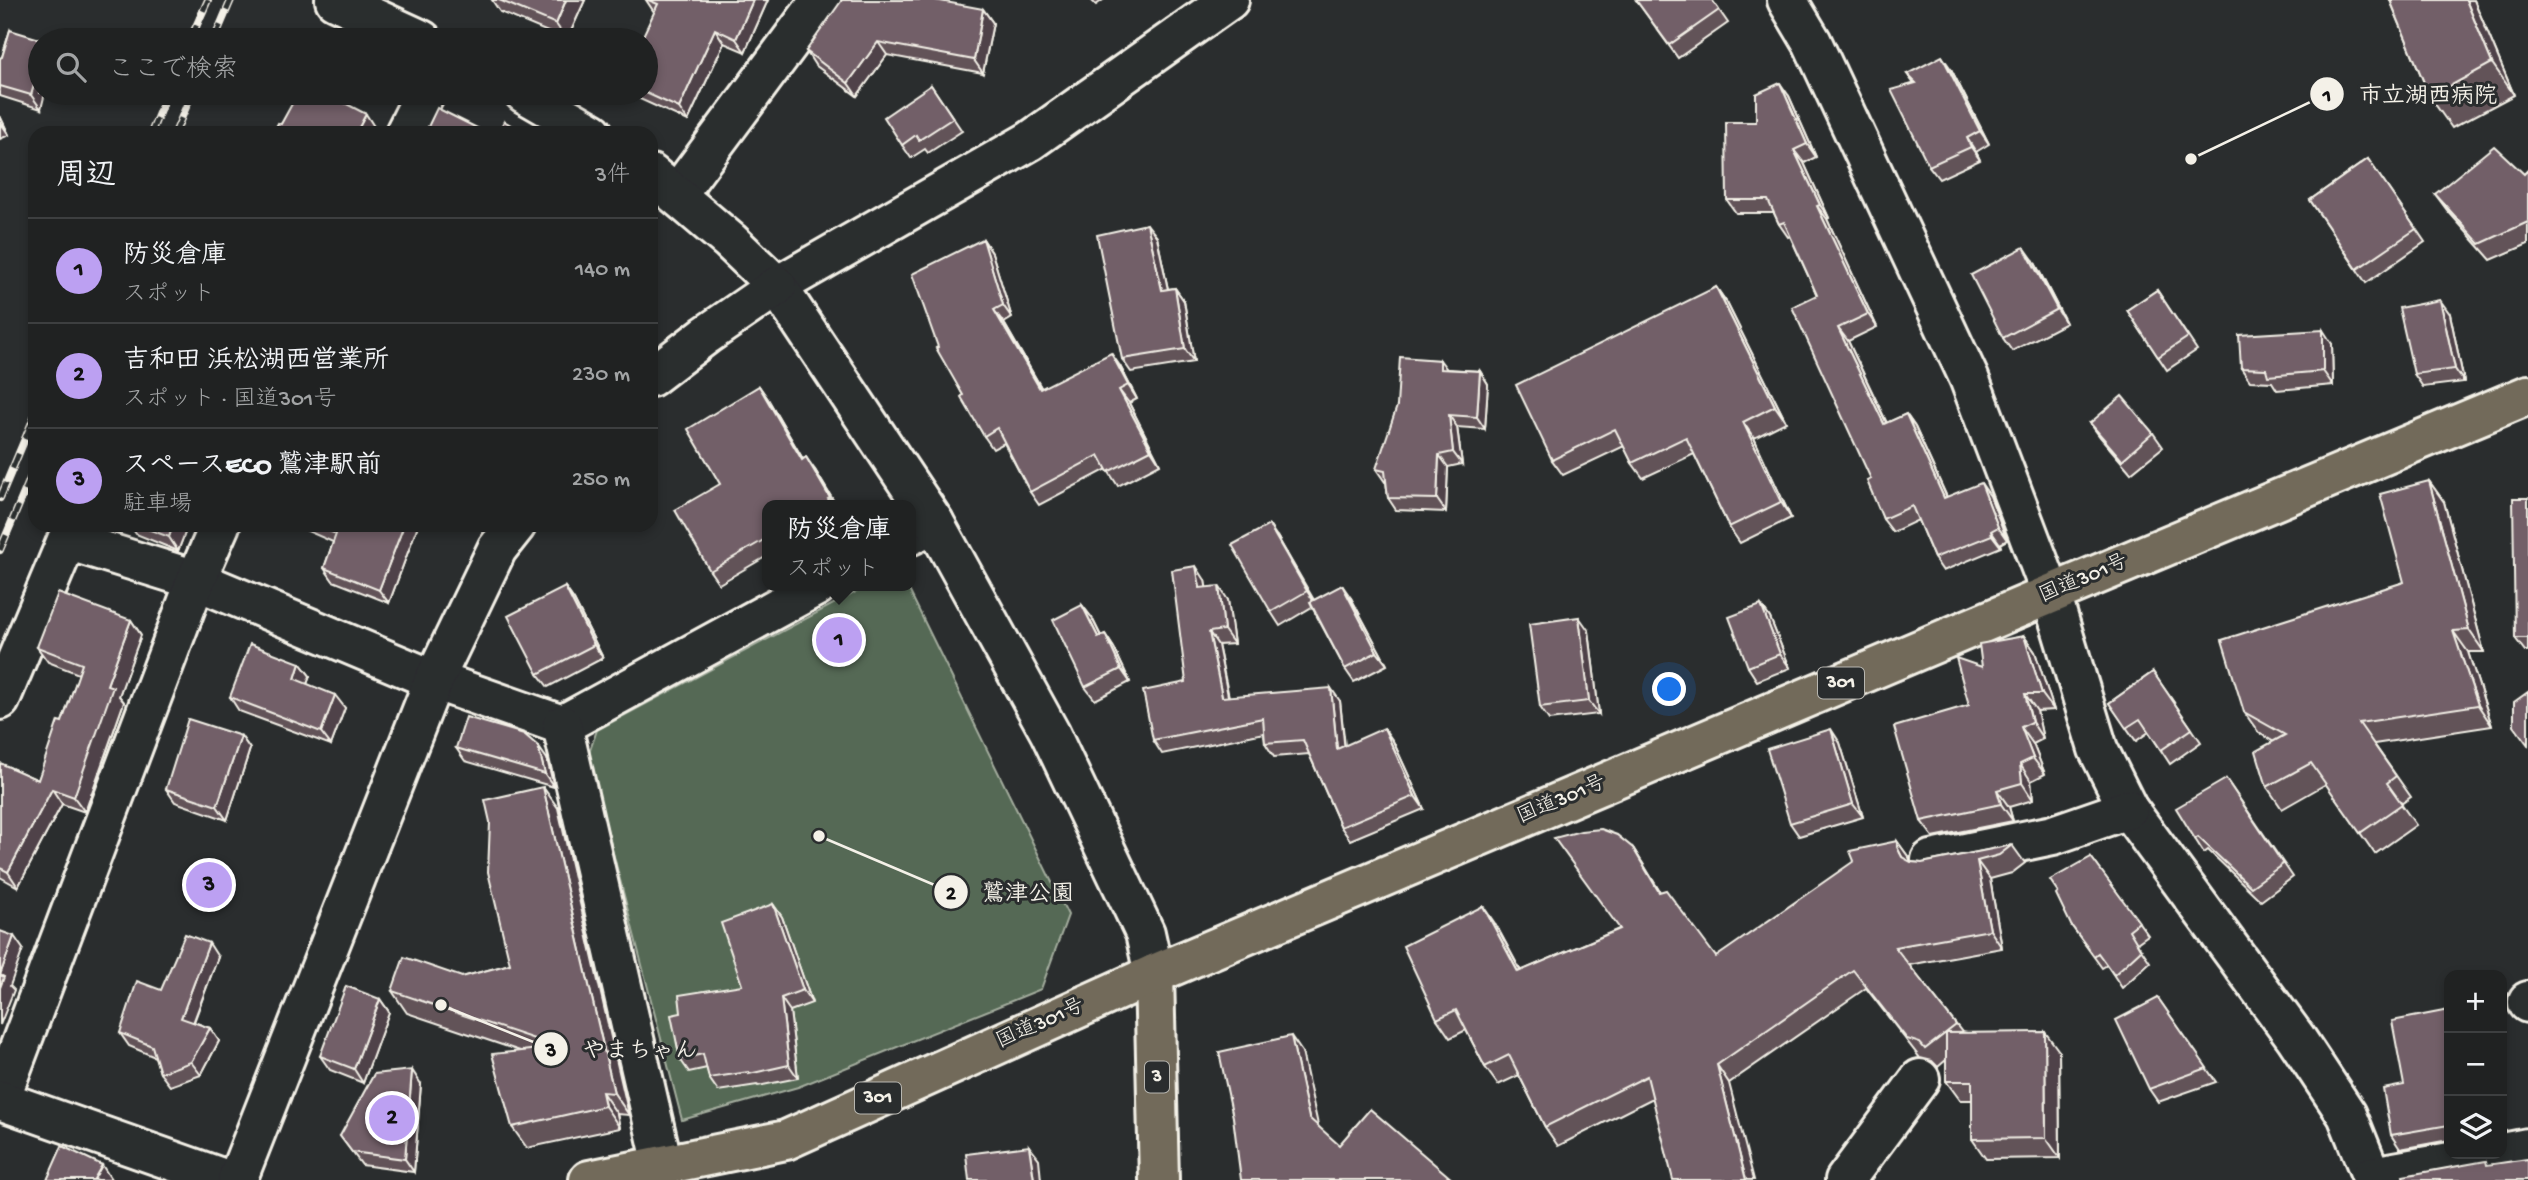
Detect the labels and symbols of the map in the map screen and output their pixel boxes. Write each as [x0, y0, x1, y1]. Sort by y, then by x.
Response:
callout: 市立湖西病院 [2310, 72, 2511, 116]
text: 市立湖西病院 [2359, 83, 2497, 111]
text: 1 [2322, 85, 2331, 110]
street label: 国道301号 [2035, 549, 2132, 610]
pin: 1 [816, 614, 862, 666]
road number: 301 [1818, 668, 1864, 698]
your location [1652, 672, 1686, 706]
street label: 国道301号 [1513, 770, 1610, 831]
pin: 3 [186, 859, 232, 911]
callout: 鷲津公園 [933, 870, 1088, 914]
text: 鷲津公園 [982, 880, 1074, 909]
text: 2 [946, 883, 957, 908]
street label: 国道301号 [992, 993, 1089, 1056]
callout: やまちゃん [534, 1027, 712, 1071]
text: やまちゃん [583, 1039, 698, 1066]
text: 3 [545, 1040, 557, 1065]
road number: 3 [1145, 1062, 1169, 1092]
road number: 301 [855, 1082, 901, 1114]
pin: 2 [369, 1092, 415, 1144]

